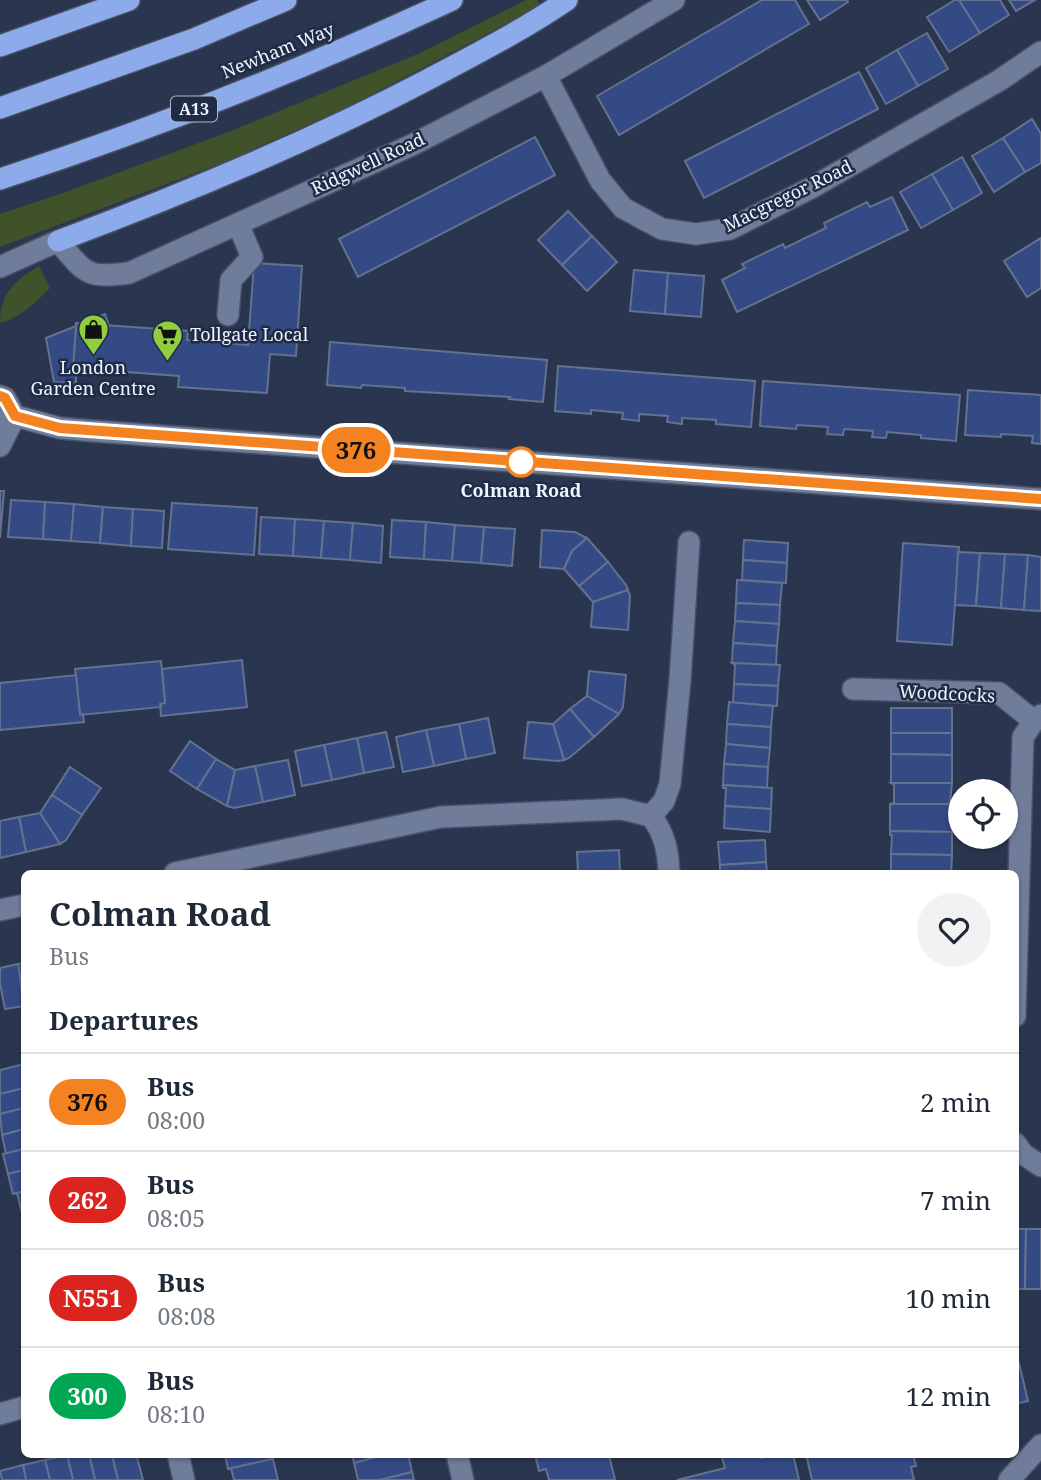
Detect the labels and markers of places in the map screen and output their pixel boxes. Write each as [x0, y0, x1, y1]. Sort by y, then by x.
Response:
shop icon: London Garden Centre [76, 313, 110, 357]
supermarket icon: Tollgate Local [150, 318, 184, 362]
place label: Tollgate Local [190, 322, 309, 346]
place label: London Garden Centre [30, 355, 156, 400]
marker: Colman Road [506, 447, 536, 477]
place label: Colman Road [460, 478, 582, 502]

